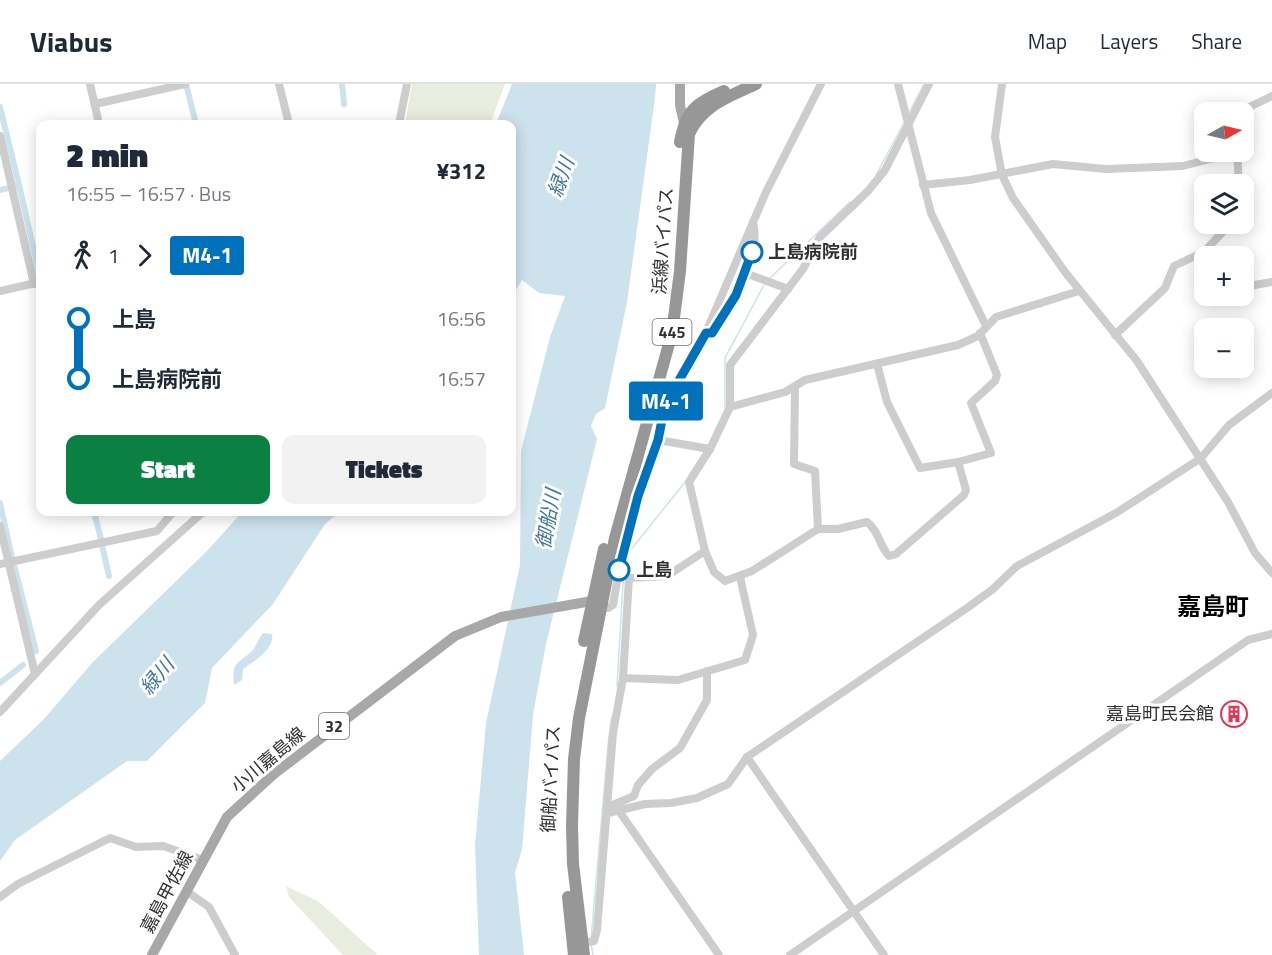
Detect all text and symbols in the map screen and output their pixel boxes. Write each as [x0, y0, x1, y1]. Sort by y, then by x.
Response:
text: Viabus [30, 20, 112, 63]
text: Map [1028, 25, 1067, 57]
text: Layers [1100, 25, 1158, 57]
text: Share [1191, 25, 1242, 57]
north arrow [1194, 102, 1254, 162]
map controls [1194, 102, 1254, 378]
text: 2 min [66, 130, 148, 180]
water label: 緑川 [539, 151, 583, 201]
text: ¥312 [437, 154, 486, 188]
button: layers [1194, 174, 1254, 234]
text: 16:55 – 16:57 · Bus [66, 178, 231, 209]
street label: 浜線バイパス [645, 186, 680, 296]
place label: 上島病院前 [768, 238, 858, 265]
icon: walk [66, 239, 99, 272]
icon: forward [128, 239, 161, 272]
text: M4-1 [182, 239, 232, 271]
text: 1 [108, 240, 119, 271]
marker: 上島病院前 [741, 241, 763, 263]
button: + [1194, 246, 1254, 306]
text: 上島 [112, 302, 156, 336]
text: 16:56 [437, 303, 486, 334]
button: − [1194, 318, 1254, 378]
road number: 445 [652, 319, 692, 345]
text: 上島病院前 [112, 362, 222, 396]
text: 16:57 [437, 363, 486, 394]
line badge: M4-1 [624, 382, 708, 420]
text: M4-1 [641, 385, 691, 417]
button: Start [66, 435, 270, 504]
button: Tickets [282, 435, 486, 504]
water label: 御船川 [527, 485, 568, 551]
place label: 上島 [636, 556, 672, 583]
marker: 上島 [608, 559, 630, 581]
district label: 嘉島町 [1177, 588, 1249, 624]
water label: 緑川 [132, 649, 183, 701]
building icon: 嘉島町民会館 [1219, 699, 1249, 729]
place label: 嘉島町民会館 [1106, 700, 1214, 727]
road number: 32 [319, 713, 349, 739]
street label: 小川嘉島線 [225, 720, 311, 799]
street label: 御船バイパス [534, 725, 567, 833]
street label: 嘉島甲佐線 [134, 846, 200, 938]

